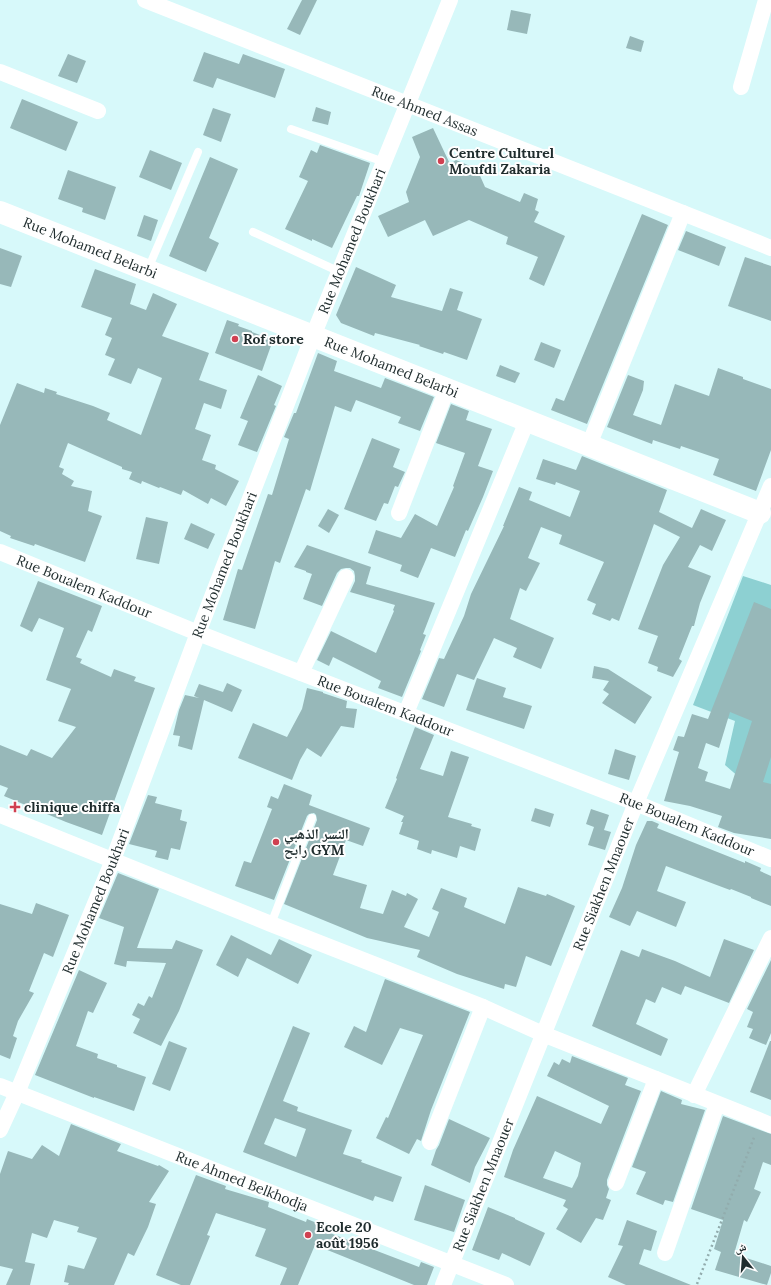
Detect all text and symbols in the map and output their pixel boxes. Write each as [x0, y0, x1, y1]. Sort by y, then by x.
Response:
street label: Rue Ahmed Assas [369, 82, 481, 140]
place label: Centre Culturel Moufdi Zakaria [449, 144, 555, 178]
marker: Centre Culturel Moufdi Zakaria [436, 156, 446, 166]
street label: Rue Mohamed Boukhari [314, 166, 389, 317]
street label: Rue Mohamed Belarbi [21, 213, 160, 282]
place label: Rof store [243, 330, 304, 348]
street label: Rue Mohamed Belarbi [322, 332, 461, 402]
marker: Rof store [230, 334, 240, 344]
street label: Rue Mohamed Boukhari [188, 489, 261, 641]
street label: Rue Boualem Kaddour [14, 551, 155, 622]
street label: Rue Boualem Kaddour [315, 671, 456, 740]
street label: Rue Boualem Kaddour [617, 788, 757, 860]
place label: clinique chiffa [24, 798, 121, 816]
marker: clinique chiffa [9, 801, 21, 813]
street label: Rue Siakhen Mnaouer [569, 815, 638, 953]
place label: النسر الذهبي رابح GYM [284, 825, 349, 859]
street label: Rue Mohamed Boukhari [58, 826, 133, 977]
marker: النسر الذهبي رابح GYM [271, 837, 281, 847]
street label: Rue Siakhen Mnaouer [448, 1115, 518, 1254]
street label: Rue Ahmed Belkhodja [173, 1147, 311, 1215]
place label: Ecole 20 août 1956 [316, 1218, 379, 1252]
marker: Ecole 20 août 1956 [303, 1230, 313, 1240]
north arrow [723, 1237, 763, 1277]
text: ش [732, 1239, 748, 1257]

